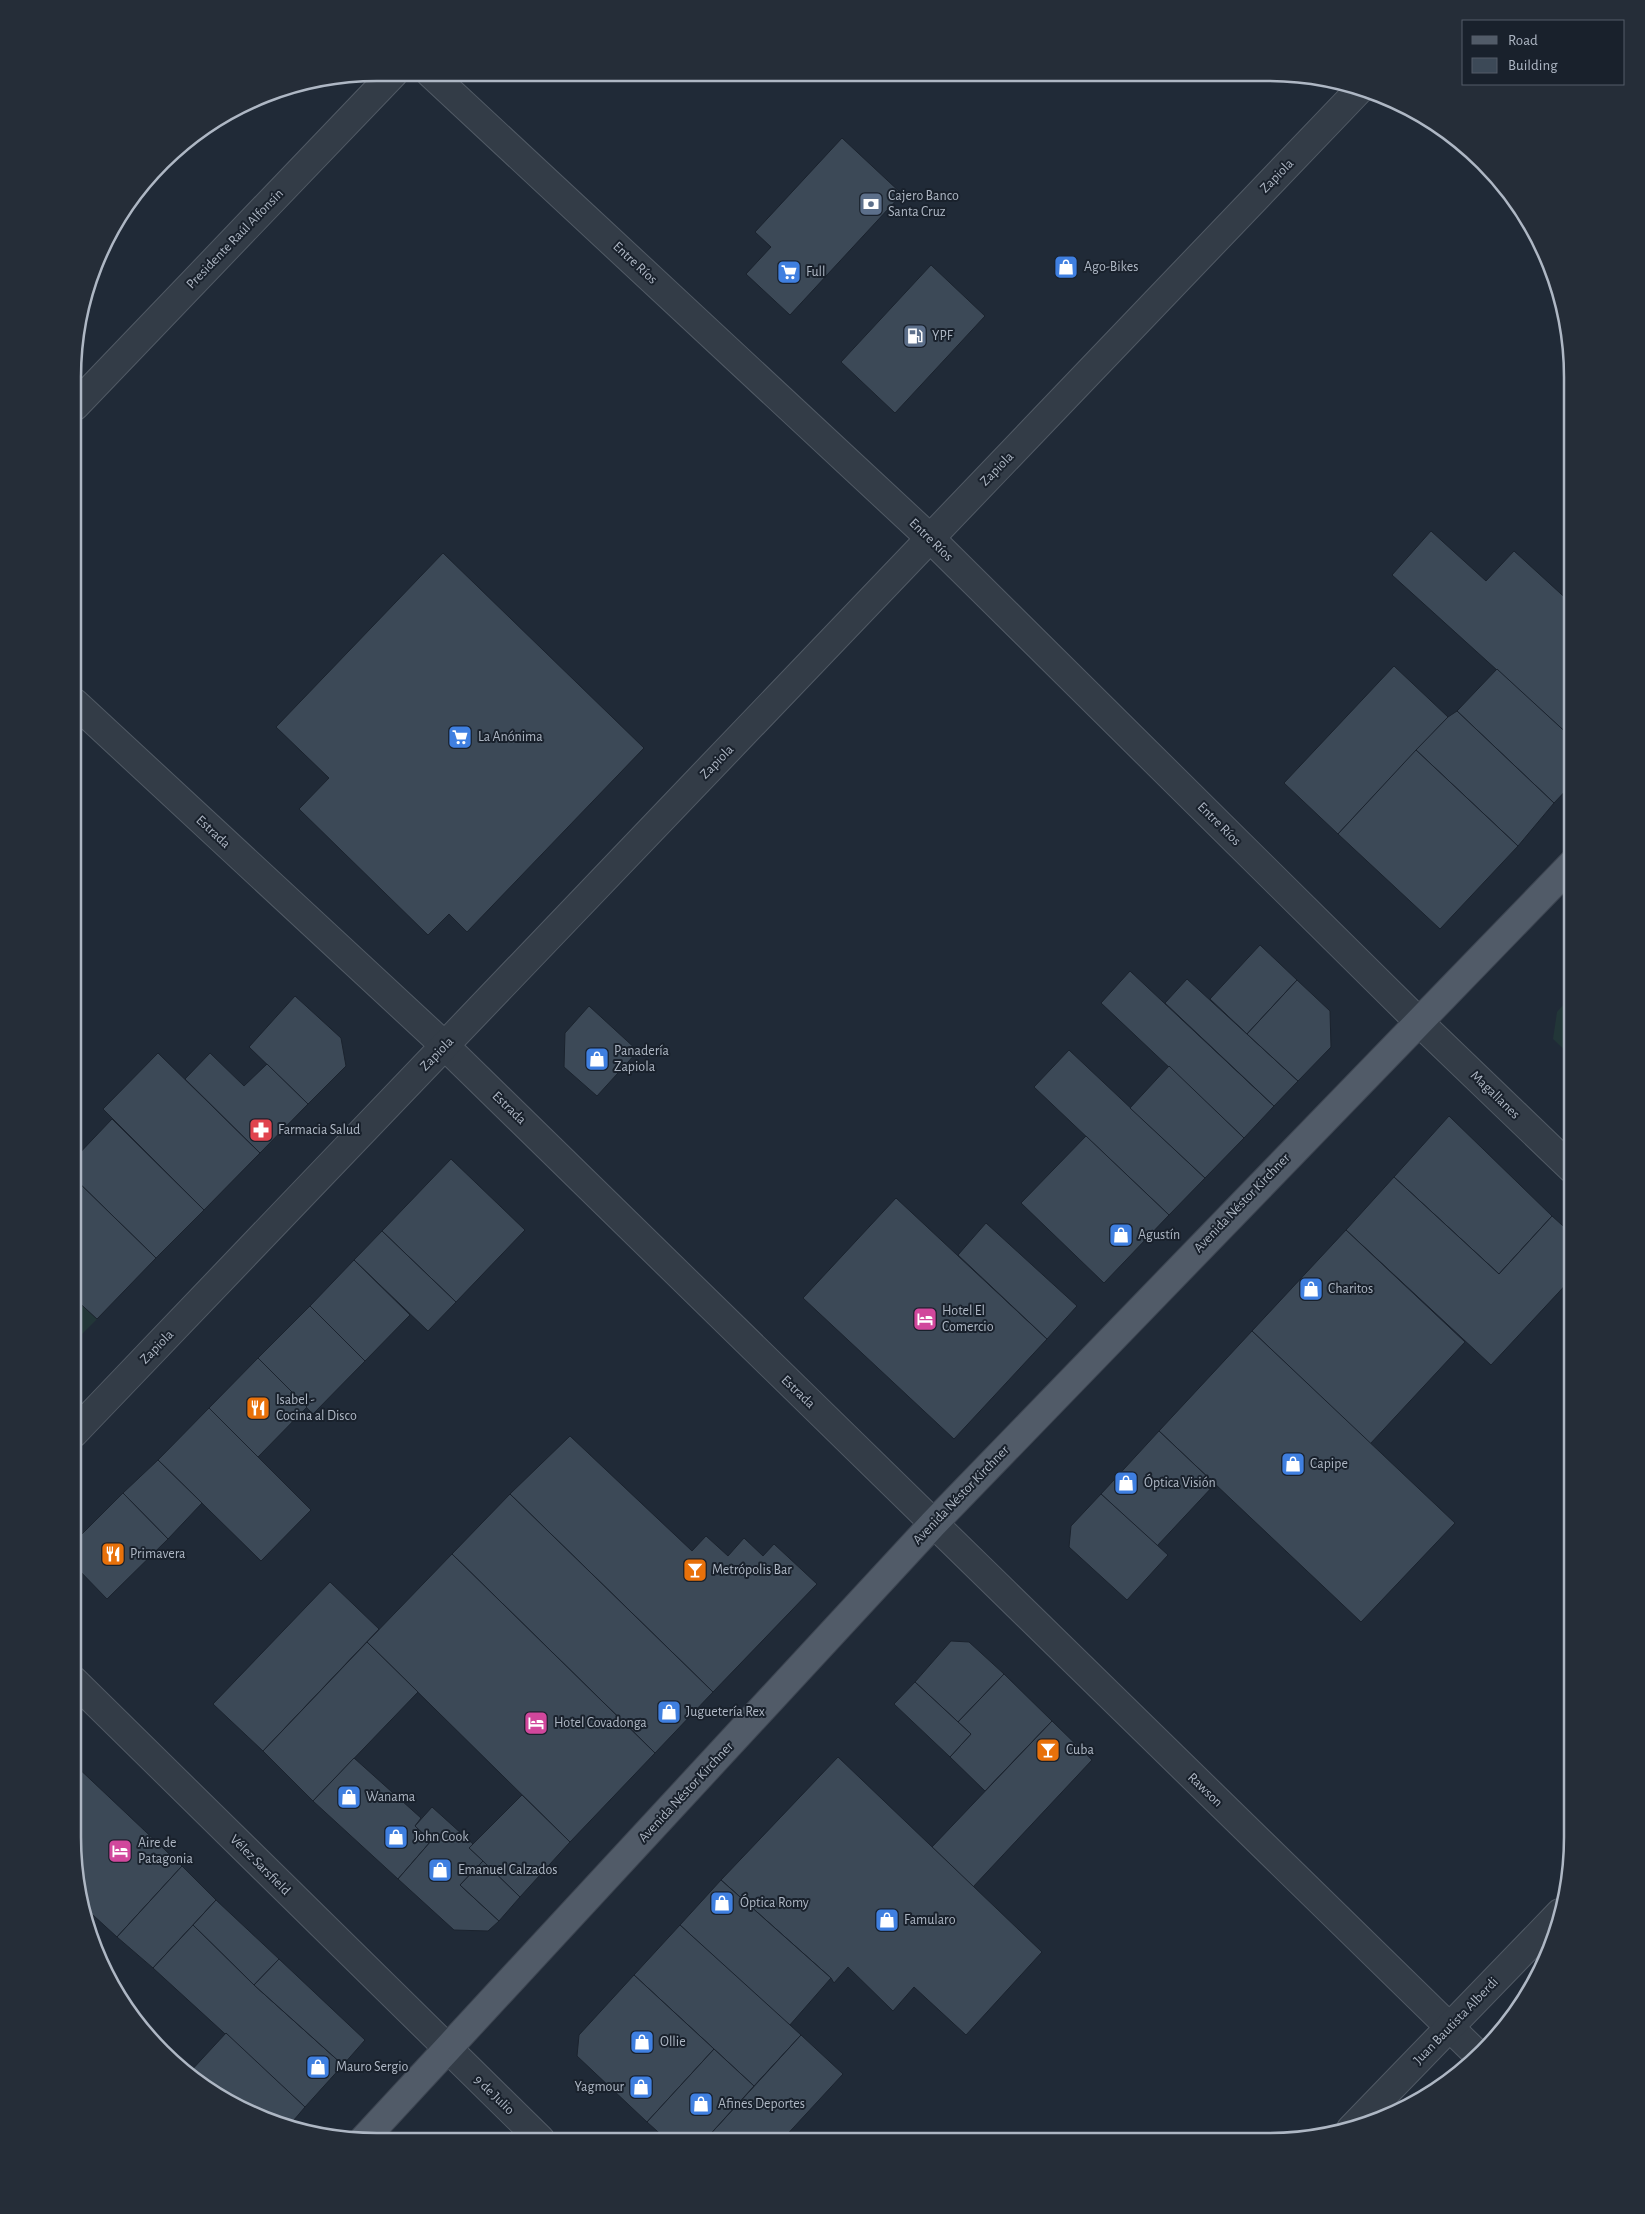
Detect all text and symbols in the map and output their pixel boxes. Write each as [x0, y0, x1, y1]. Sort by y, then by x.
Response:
legend [1462, 20, 1625, 85]
text: Road [1508, 33, 1538, 48]
text: Building [1508, 58, 1558, 73]
street label: Zapiola [1258, 156, 1297, 196]
street label: Presidente Raúl Alfonsín [184, 186, 286, 292]
place label: Cajero Banco Santa Cruz [888, 189, 959, 219]
bank icon: Cajero Banco Santa Cruz [858, 191, 884, 217]
street label: Entre Ríos [610, 239, 660, 287]
shop icon: Ago-Bikes [1053, 254, 1079, 280]
supermarket icon: Full [776, 259, 802, 285]
place label: Ago-Bikes [1084, 260, 1138, 274]
place label: Full [806, 265, 825, 279]
fuel station icon: YPF [902, 323, 928, 349]
place label: YPF [932, 329, 954, 343]
street label: Zapiola [978, 449, 1017, 489]
street label: Entre Ríos [906, 516, 956, 564]
supermarket icon: La Anónima [447, 724, 473, 750]
place label: La Anónima [478, 730, 543, 744]
street label: Zapiola [698, 742, 737, 782]
street label: Entre Ríos [1195, 800, 1243, 848]
street label: Estrada [193, 813, 233, 851]
street label: Zapiola [418, 1034, 457, 1074]
place label: Panadería Zapiola [614, 1044, 670, 1074]
shop icon: Panadería Zapiola [584, 1046, 610, 1072]
street label: Magallanes [1468, 1068, 1522, 1122]
street label: Estrada [489, 1089, 529, 1128]
pharmacy icon: Farmacia Salud [248, 1117, 274, 1143]
place label: Farmacia Salud [278, 1123, 360, 1137]
street label: Avenida Néstor Kirchner [1191, 1150, 1293, 1255]
shop icon: Agustín [1108, 1222, 1134, 1248]
place label: Agustín [1138, 1228, 1180, 1242]
shop icon: Charitos [1298, 1276, 1324, 1302]
place label: Charitos [1328, 1282, 1373, 1296]
place label: Hotel El Comercio [942, 1304, 994, 1334]
hotel icon: Hotel El Comercio [912, 1306, 938, 1332]
street label: Zapiola [138, 1327, 177, 1367]
street label: Estrada [778, 1373, 818, 1412]
place label: Isabel - Cocina al Disco [276, 1393, 357, 1423]
restaurant icon: Isabel - Cocina al Disco [245, 1395, 271, 1421]
street label: Avenida Néstor Kirchner [910, 1442, 1012, 1547]
shop icon: Capipe [1280, 1451, 1306, 1477]
place label: Capipe [1310, 1457, 1348, 1471]
shop icon: Óptica Visión [1113, 1470, 1139, 1496]
place label: Óptica Visión [1144, 1473, 1216, 1490]
restaurant icon: Primavera [100, 1541, 126, 1567]
place label: Primavera [130, 1547, 186, 1561]
bar icon: Metrópolis Bar [682, 1557, 708, 1583]
place label: Metrópolis Bar [712, 1563, 792, 1577]
shop icon: Juguetería Rex [656, 1699, 682, 1725]
place label: Juguetería Rex [686, 1705, 765, 1719]
hotel icon: Hotel Covadonga [523, 1710, 549, 1736]
place label: Hotel Covadonga [554, 1716, 647, 1730]
bar icon: Cuba [1035, 1737, 1061, 1763]
street label: Avenida Néstor Kirchner [636, 1739, 736, 1845]
place label: Cuba [1066, 1743, 1094, 1757]
street label: Rawson [1185, 1770, 1225, 1810]
shop icon: Wanama [336, 1784, 362, 1810]
place label: Wanama [366, 1790, 416, 1804]
shop icon: John Cook [383, 1824, 409, 1850]
place label: John Cook [414, 1830, 469, 1844]
street label: Vélez Sarsfield [227, 1832, 293, 1898]
place label: Aire de Patagonia [138, 1836, 193, 1866]
hotel icon: Aire de Patagonia [107, 1838, 133, 1864]
shop icon: Emanuel Calzados [427, 1857, 453, 1883]
place label: Emanuel Calzados [458, 1863, 557, 1877]
shop icon: Óptica Romy [709, 1890, 735, 1916]
place label: Óptica Romy [740, 1893, 809, 1910]
shop icon: Famularo [874, 1907, 900, 1933]
place label: Famularo [904, 1913, 956, 1927]
street label: Juan Bautista Alberdi [1411, 1975, 1501, 2067]
shop icon: Ollie [629, 2029, 655, 2055]
place label: Ollie [660, 2035, 686, 2049]
shop icon: Mauro Sergio [305, 2054, 331, 2080]
place label: Mauro Sergio [336, 2060, 409, 2074]
street label: 9 de Julio [471, 2073, 517, 2117]
shop icon: Yagmour [628, 2074, 654, 2100]
place label: Yagmour [575, 2080, 624, 2094]
shop icon: Afines Deportes [688, 2091, 714, 2117]
place label: Afines Deportes [718, 2097, 805, 2111]

